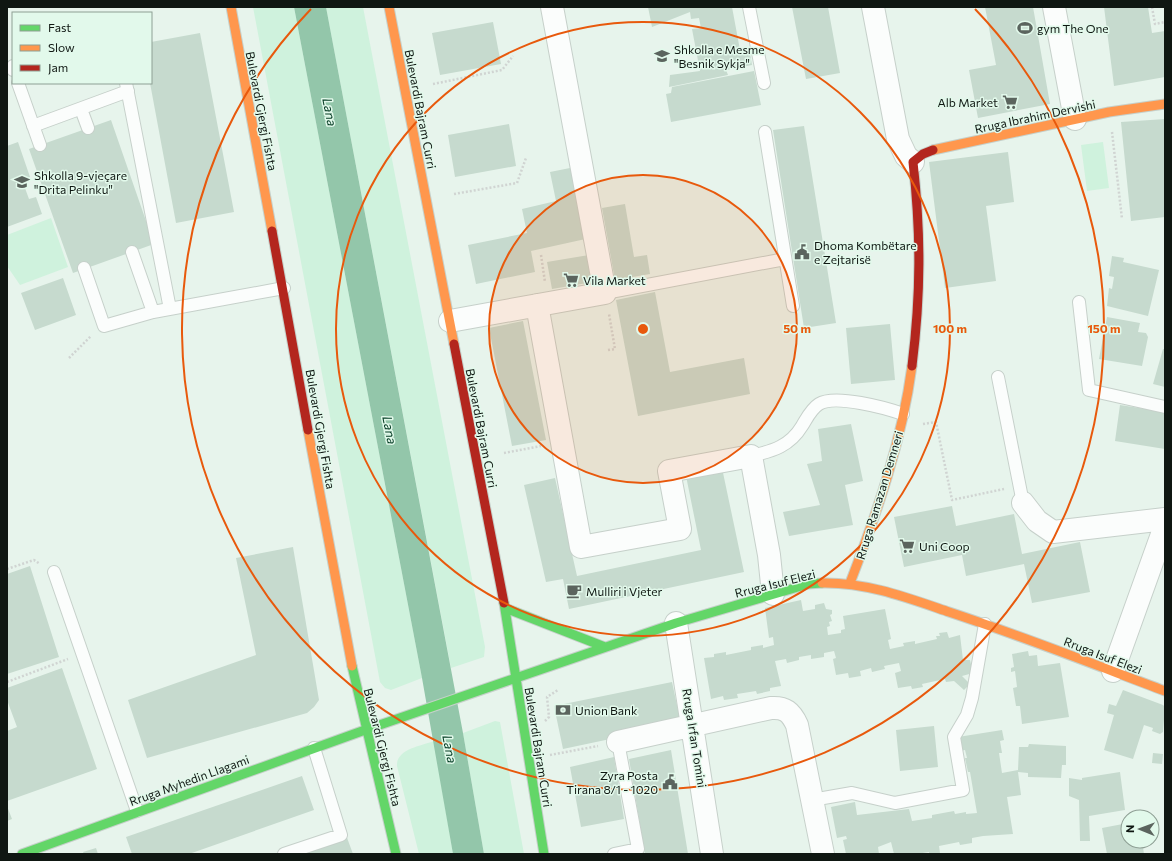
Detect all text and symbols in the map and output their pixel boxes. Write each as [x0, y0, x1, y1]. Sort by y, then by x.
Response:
legend [12, 12, 152, 84]
sports icon: gym The One [1016, 19, 1034, 37]
text: Fast [48, 20, 71, 34]
place label: gym The One [1037, 21, 1109, 35]
text: Slow [48, 40, 75, 54]
place label: Shkolla e Mesme "Besnik Sykja" [674, 42, 765, 70]
school or university icon: Shkolla e Mesme "Besnik Sykja" [653, 47, 671, 65]
street label: Bulevardi Bajram Curri [403, 48, 439, 170]
street label: Bulevardi Gjergj Fishta [244, 50, 280, 172]
text: Jam [48, 60, 68, 75]
supermarket icon: Alb Market [1001, 93, 1019, 111]
place label: Alb Market [937, 95, 998, 109]
water label: Lana [319, 96, 341, 128]
street label: Rruga Ibrahim Dervishi [973, 96, 1097, 136]
place label: Shkolla 9-vjeçare "Drita Pelinku" [34, 168, 127, 196]
school or university icon: Shkolla 9-vjeçare "Drita Pelinku" [13, 173, 31, 191]
place label: Dhoma Kombëtare e Zejtarisë [814, 238, 917, 266]
public building icon: Dhoma Kombëtare e Zejtarisë [793, 243, 811, 261]
supermarket icon: Vila Market [562, 271, 580, 289]
place label: Vila Market [583, 273, 646, 287]
text: 50 m [783, 321, 811, 335]
text: 100 m [933, 321, 967, 335]
text: 150 m [1087, 321, 1121, 335]
centre of rings [636, 322, 650, 336]
street label: Bulevardi Bajram Curri [464, 367, 500, 489]
street label: Bulevardi Gjergj Fishta [304, 368, 338, 490]
water label: Lana [379, 414, 401, 446]
street label: Rruga Ramazan Demneri [853, 429, 905, 561]
supermarket icon: Uni Coop [898, 537, 916, 555]
place label: Uni Coop [919, 539, 970, 553]
street label: Rruga Isuf Elezi [733, 566, 817, 600]
cafe icon: Mulliri i Vjeter [565, 582, 583, 600]
place label: Mulliri i Vjeter [586, 584, 663, 598]
street label: Rruga Isuf Elezi [1062, 634, 1144, 676]
street label: Bulevardi Gjergj Fishta [362, 686, 404, 808]
street label: Bulevardi Bajram Curri [523, 686, 555, 808]
street label: Rruga Irfan Tomini [680, 687, 710, 789]
bank icon: Union Bank [554, 701, 572, 719]
place label: Union Bank [575, 703, 638, 717]
water label: Lana [439, 733, 461, 765]
street label: Rruga Myhedin Llagami [127, 752, 251, 808]
place label: Zyra Posta Tirana 8/1 - 1020 [566, 768, 658, 796]
public building icon: Zyra Posta Tirana 8/1 - 1020 [661, 773, 679, 791]
north arrow [1120, 809, 1160, 849]
text: N [1123, 825, 1136, 833]

